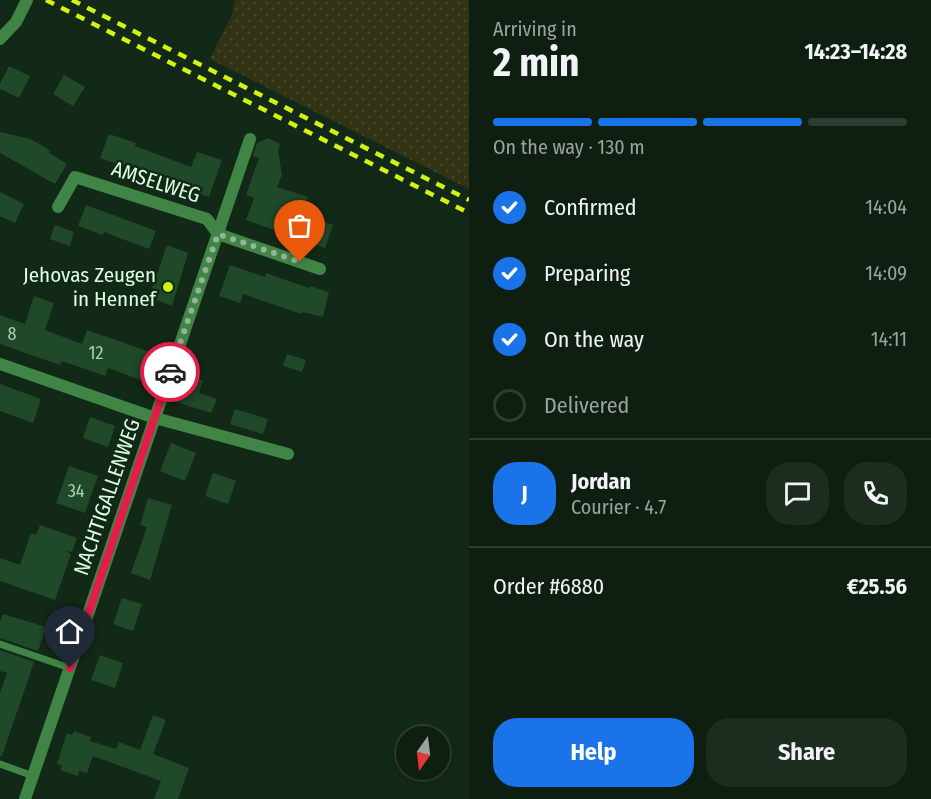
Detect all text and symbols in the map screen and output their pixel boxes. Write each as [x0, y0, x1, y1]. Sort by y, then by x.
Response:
text: Arriving in [493, 17, 577, 41]
text: 14:23–14:28 [804, 38, 907, 65]
text: 2 min [493, 40, 579, 86]
text: On the way · 130 m [493, 135, 645, 159]
street label: AMSELWEG [108, 155, 204, 209]
icon: check [493, 191, 526, 224]
text: Confirmed [544, 194, 637, 221]
text: 14:04 [865, 195, 907, 219]
pin [274, 200, 325, 262]
icon: bag [283, 209, 316, 242]
icon: check [493, 257, 526, 290]
text: Preparing [544, 260, 630, 287]
text: 14:09 [865, 261, 907, 285]
place label: Jehovas Zeugen in Hennef [23, 262, 158, 312]
marker: Jehovas Zeugen in Hennef [161, 280, 175, 294]
house number: 8 [8, 323, 17, 345]
icon: check [493, 323, 526, 356]
text: On the way [544, 326, 644, 353]
text: 14:11 [871, 327, 907, 351]
house number: 12 [89, 342, 104, 364]
courier [140, 342, 200, 402]
icon: car [154, 356, 187, 389]
text: Delivered [544, 392, 629, 419]
street label: NACHTIGALLENWEG [68, 415, 146, 579]
button: chat [766, 462, 829, 525]
button: phone [844, 462, 907, 525]
text: Jordan [571, 468, 631, 495]
house number: 34 [68, 480, 85, 502]
text: J [521, 480, 528, 507]
text: Courier · 4.7 [571, 495, 666, 519]
text: Order #6880 [493, 573, 604, 600]
text: €25.56 [847, 573, 907, 600]
pin [44, 606, 95, 668]
icon: home [53, 615, 86, 648]
button: Help [493, 718, 694, 787]
button: Share [706, 718, 907, 787]
north arrow [396, 726, 450, 780]
map controls [396, 726, 450, 780]

